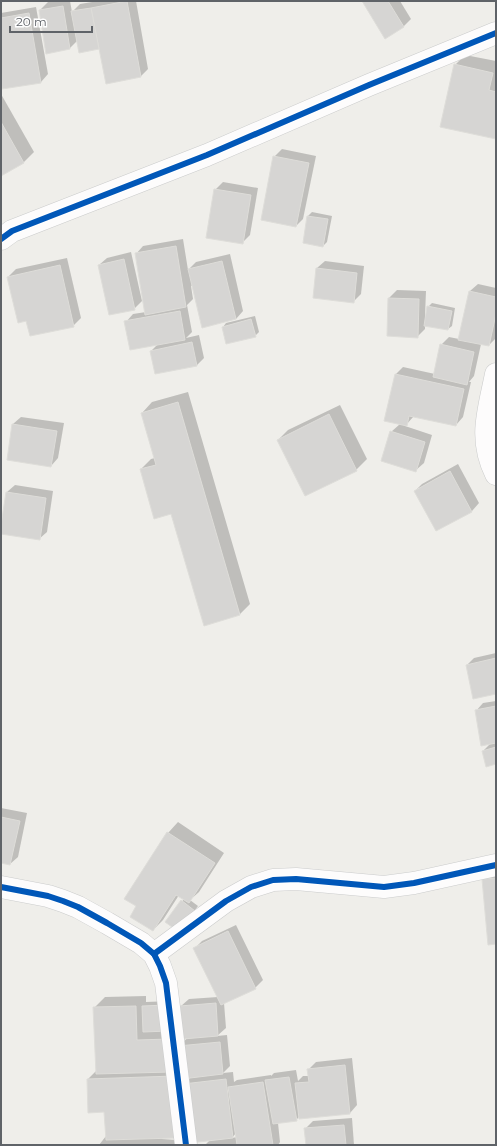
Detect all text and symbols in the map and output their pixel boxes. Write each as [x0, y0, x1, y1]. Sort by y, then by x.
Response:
scale bar [10, 8, 92, 34]
text: 20 m [16, 14, 47, 29]

